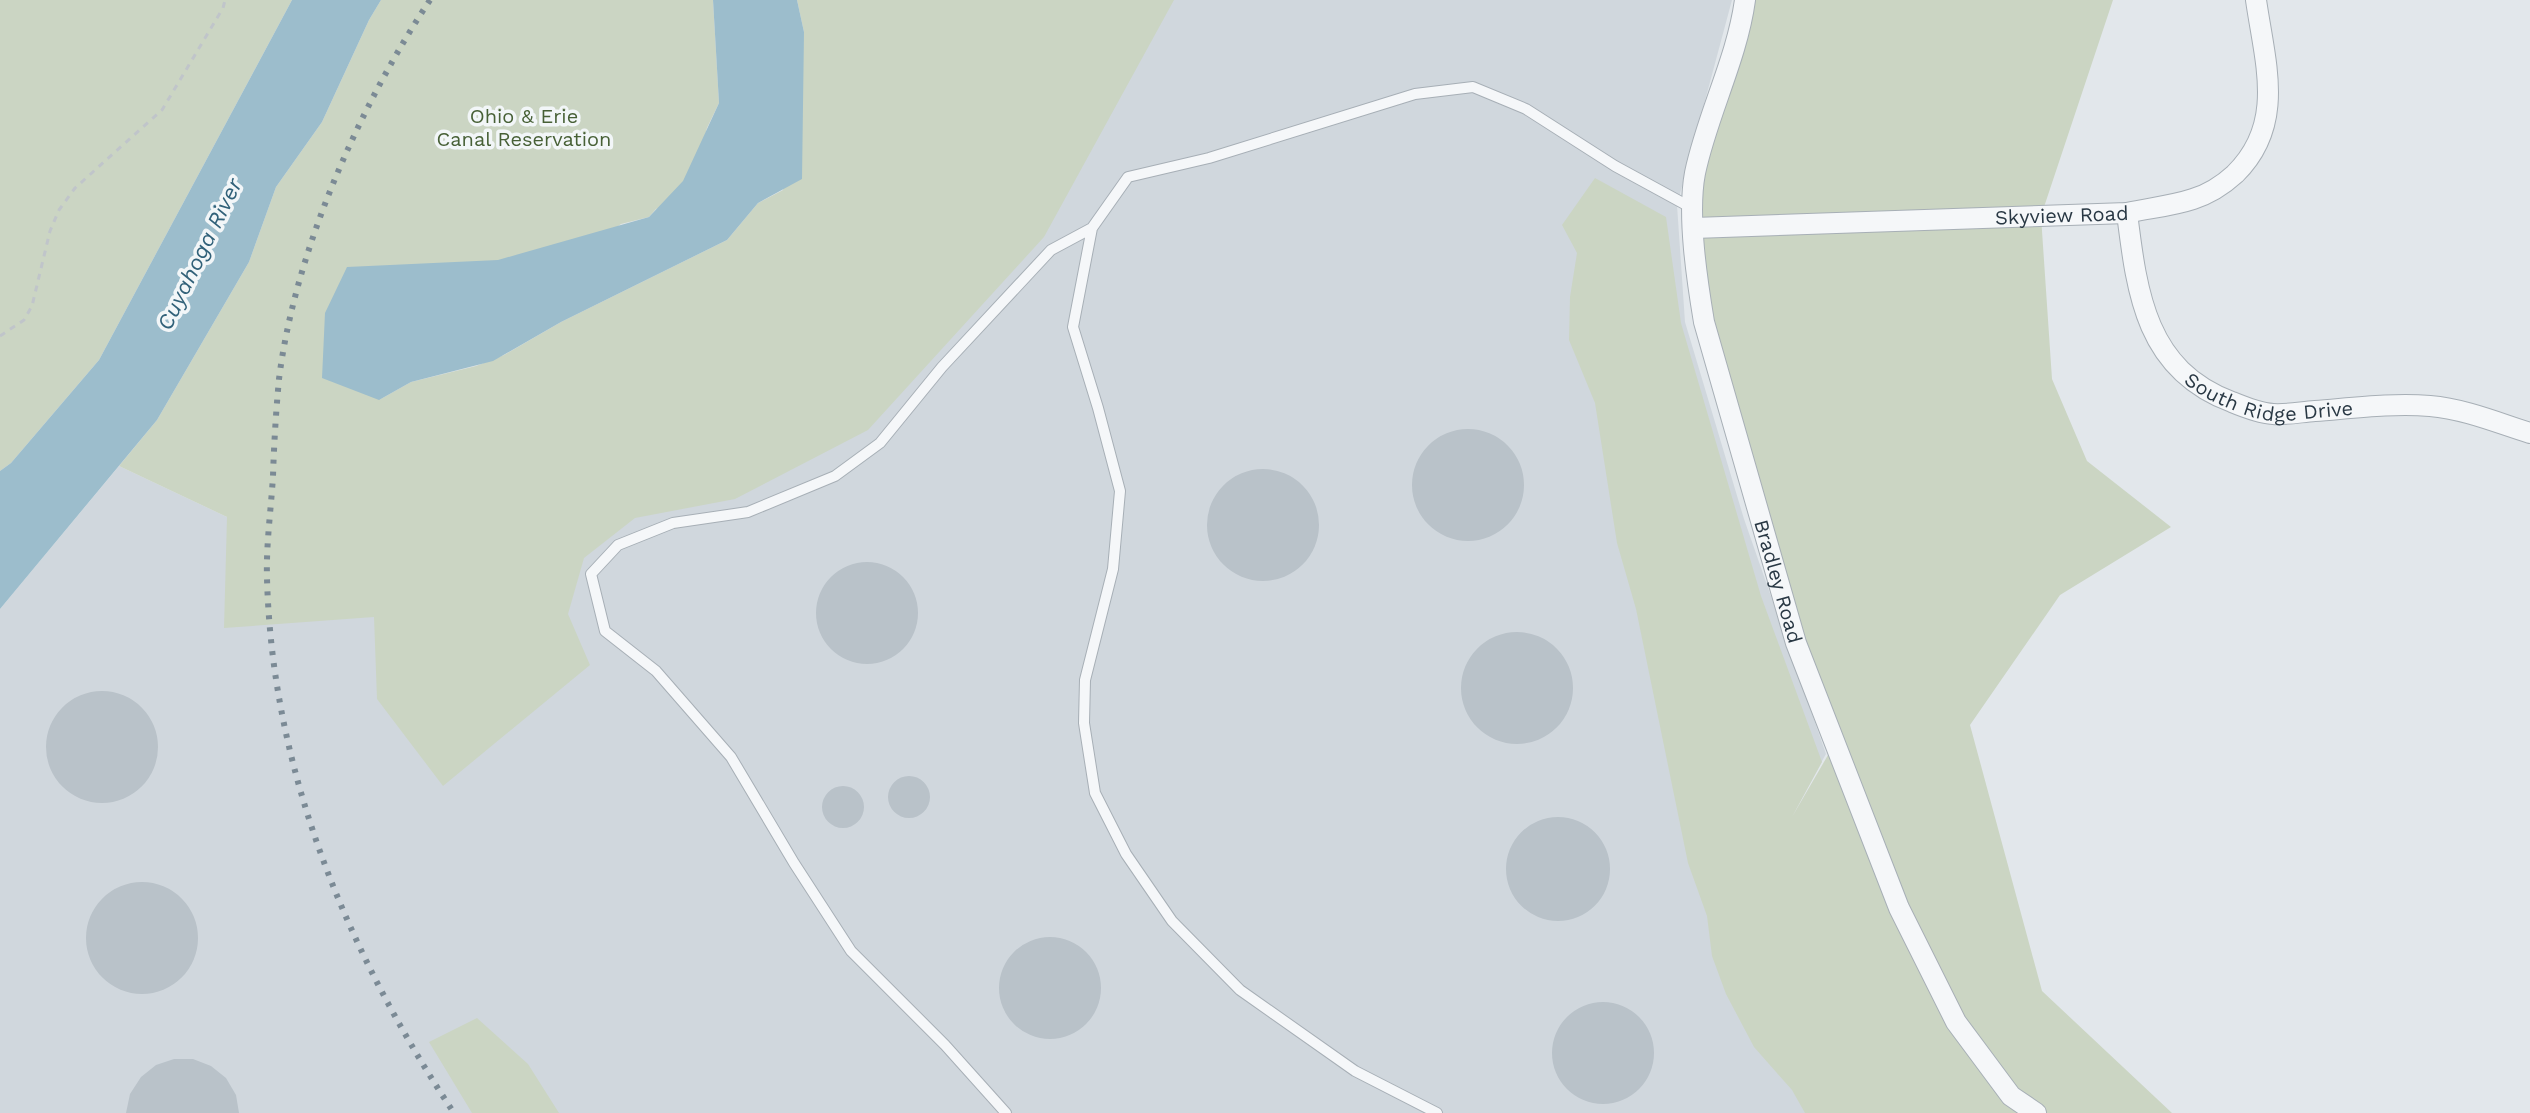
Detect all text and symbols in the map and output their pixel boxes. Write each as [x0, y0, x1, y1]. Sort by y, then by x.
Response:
park label: Ohio & Erie Canal Reservation [437, 104, 611, 151]
water label: Cuyahoga River [152, 173, 248, 334]
street label: Skyview Road [1995, 201, 2129, 230]
street label: South Ridge Drive [2180, 367, 2354, 426]
street label: Bradley Road [1749, 517, 1807, 646]

